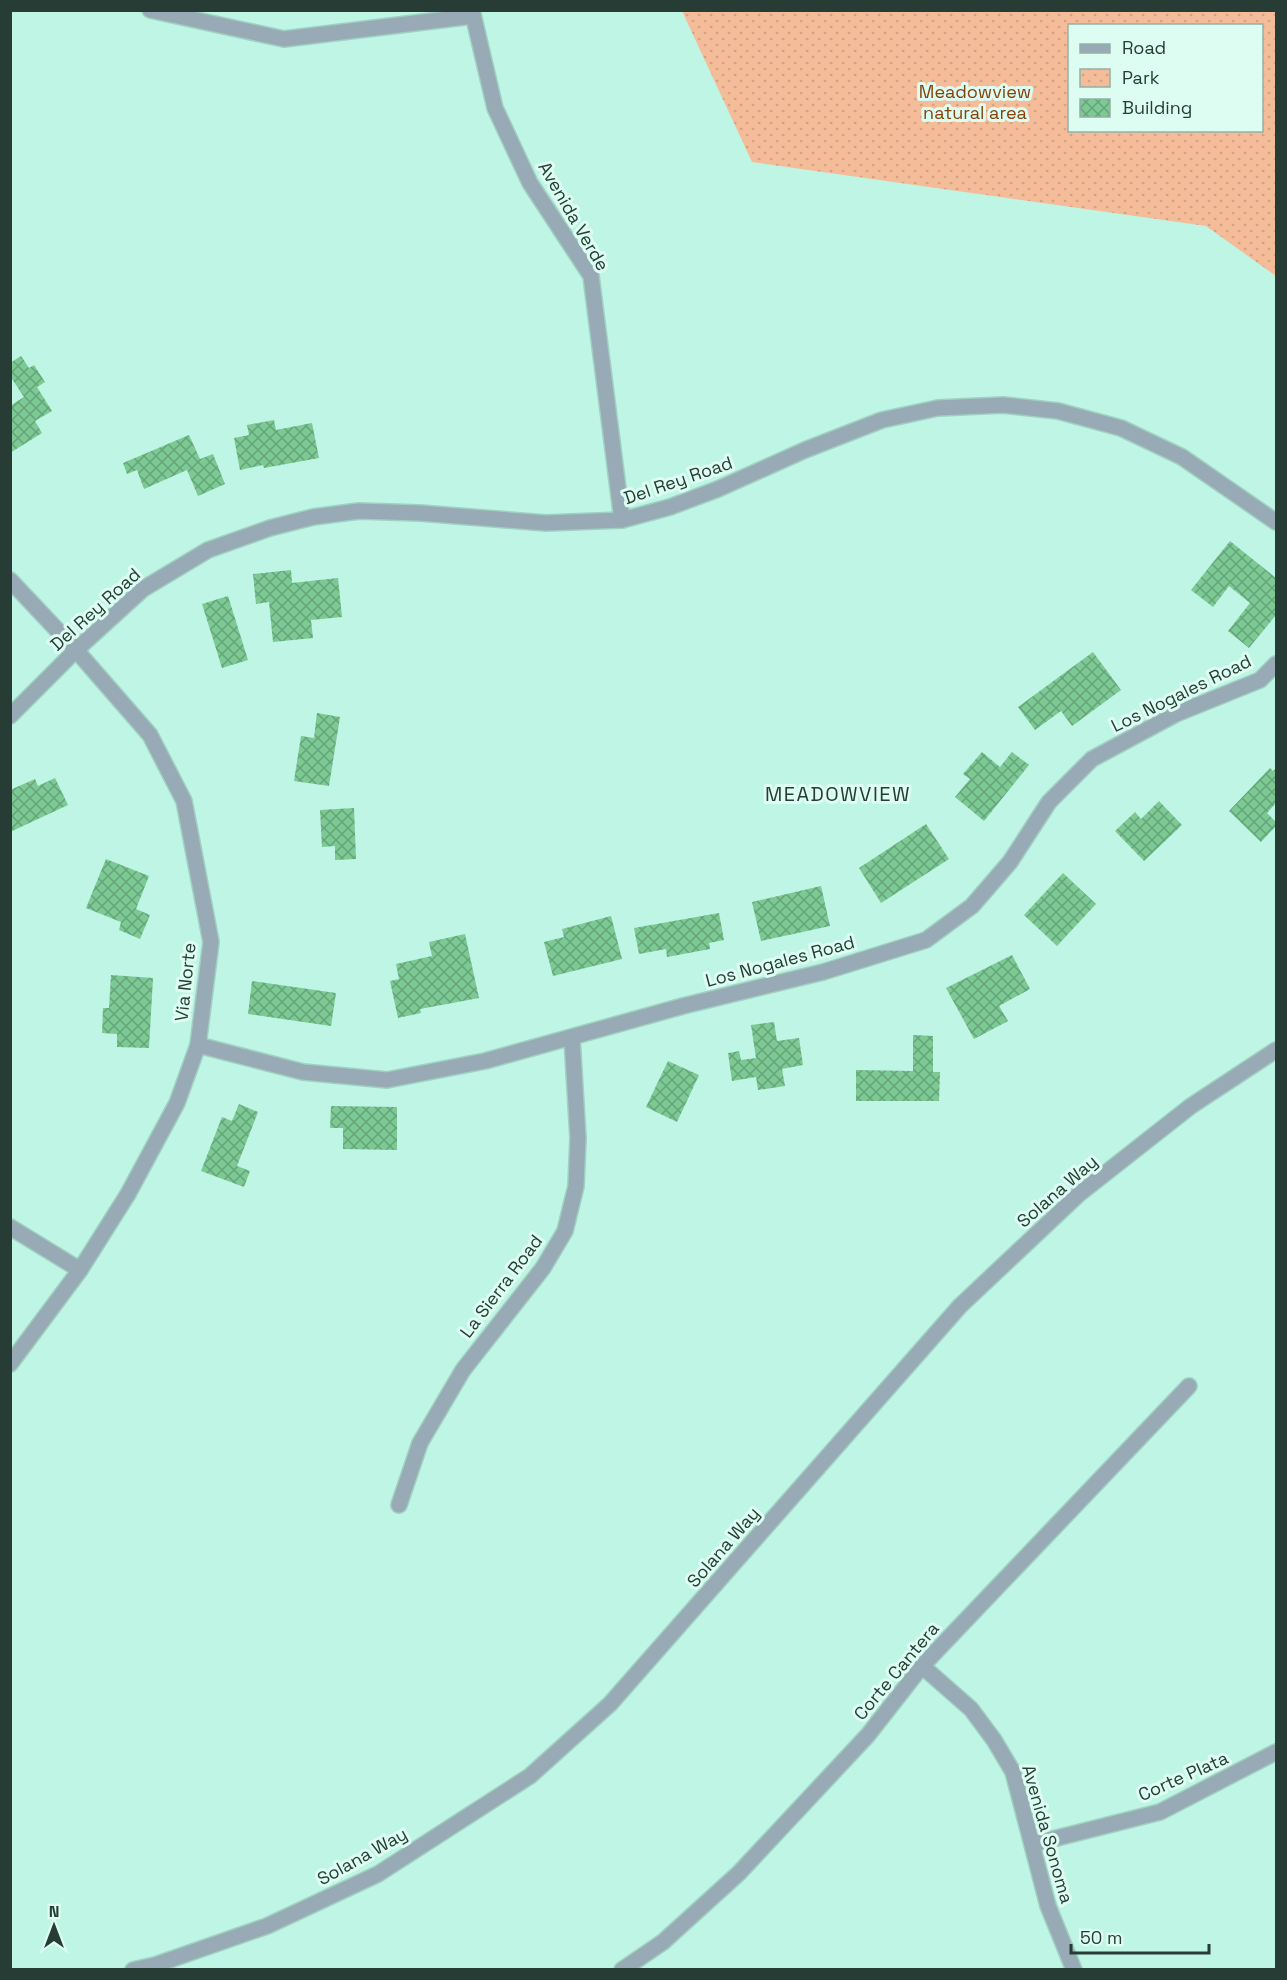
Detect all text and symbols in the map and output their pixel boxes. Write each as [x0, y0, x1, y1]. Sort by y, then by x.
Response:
legend [1068, 24, 1263, 132]
text: Road [1122, 36, 1166, 59]
text: Park [1122, 66, 1160, 89]
park label: Meadowview natural area [919, 80, 1031, 124]
text: Building [1122, 96, 1192, 119]
street label: Avenida Verde [533, 157, 615, 275]
street label: Del Rey Road [621, 451, 735, 509]
street label: Del Rey Road [45, 562, 145, 656]
street label: Los Nogales Road [1107, 649, 1255, 737]
district label: MEADOWVIEW [765, 781, 911, 807]
street label: Los Nogales Road [703, 930, 857, 992]
street label: Via Norte [169, 942, 201, 1022]
street label: Solana Way [1012, 1150, 1102, 1232]
street label: La Sierra Road [455, 1230, 547, 1342]
street label: Solana Way [682, 1502, 764, 1592]
street label: Corte Cantera [848, 1617, 944, 1725]
street label: Corte Plata [1134, 1746, 1232, 1806]
street label: Avenida Sonoma [1017, 1762, 1079, 1906]
street label: Solana Way [313, 1822, 411, 1890]
north arrow [24, 1896, 84, 1956]
text: N [49, 1901, 59, 1922]
scale bar [1071, 1917, 1209, 1955]
text: 50 m [1080, 1926, 1122, 1949]

